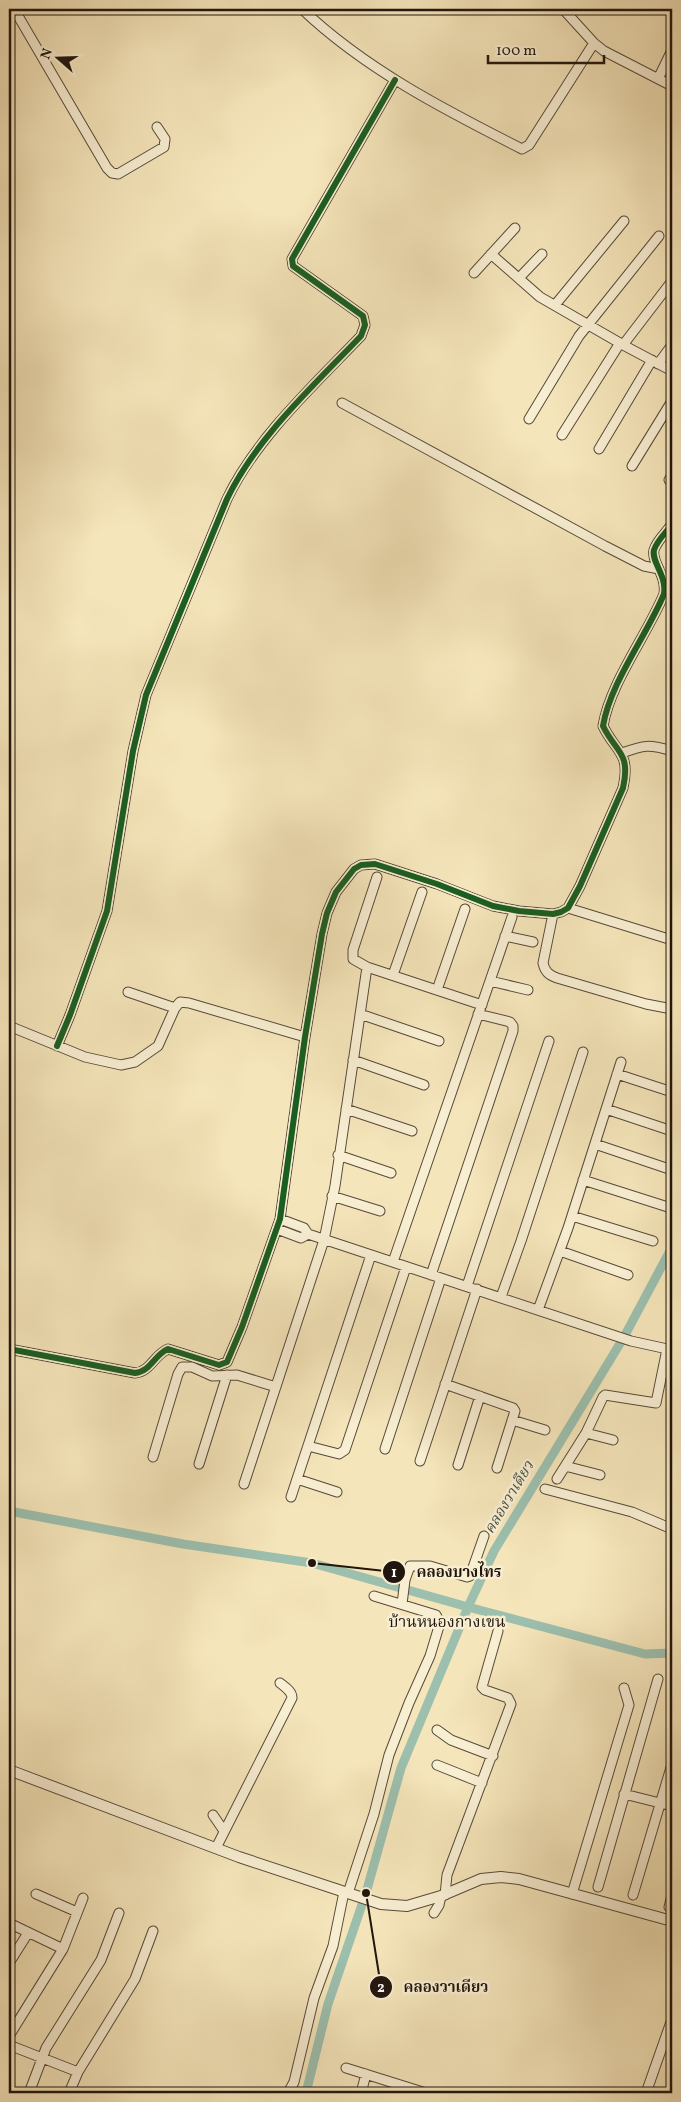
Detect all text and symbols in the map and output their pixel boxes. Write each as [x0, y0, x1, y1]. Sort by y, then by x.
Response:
north arrow [32, 32, 82, 82]
scale bar [488, 32, 605, 64]
text: 100 m [496, 41, 536, 62]
text: N [37, 46, 58, 62]
water label: คลองวาเดียว [480, 1457, 541, 1538]
callout: คลองบางไทร [382, 1557, 512, 1587]
text: คลองบางไทร [417, 1561, 501, 1584]
text: 1 [391, 1563, 397, 1584]
district label: บ้านหนองกางเขน [388, 1612, 506, 1634]
callout: คลองวาเดียว [369, 1972, 499, 2002]
text: 2 [377, 1978, 385, 1999]
text: คลองวาเดียว [403, 1978, 489, 1999]

